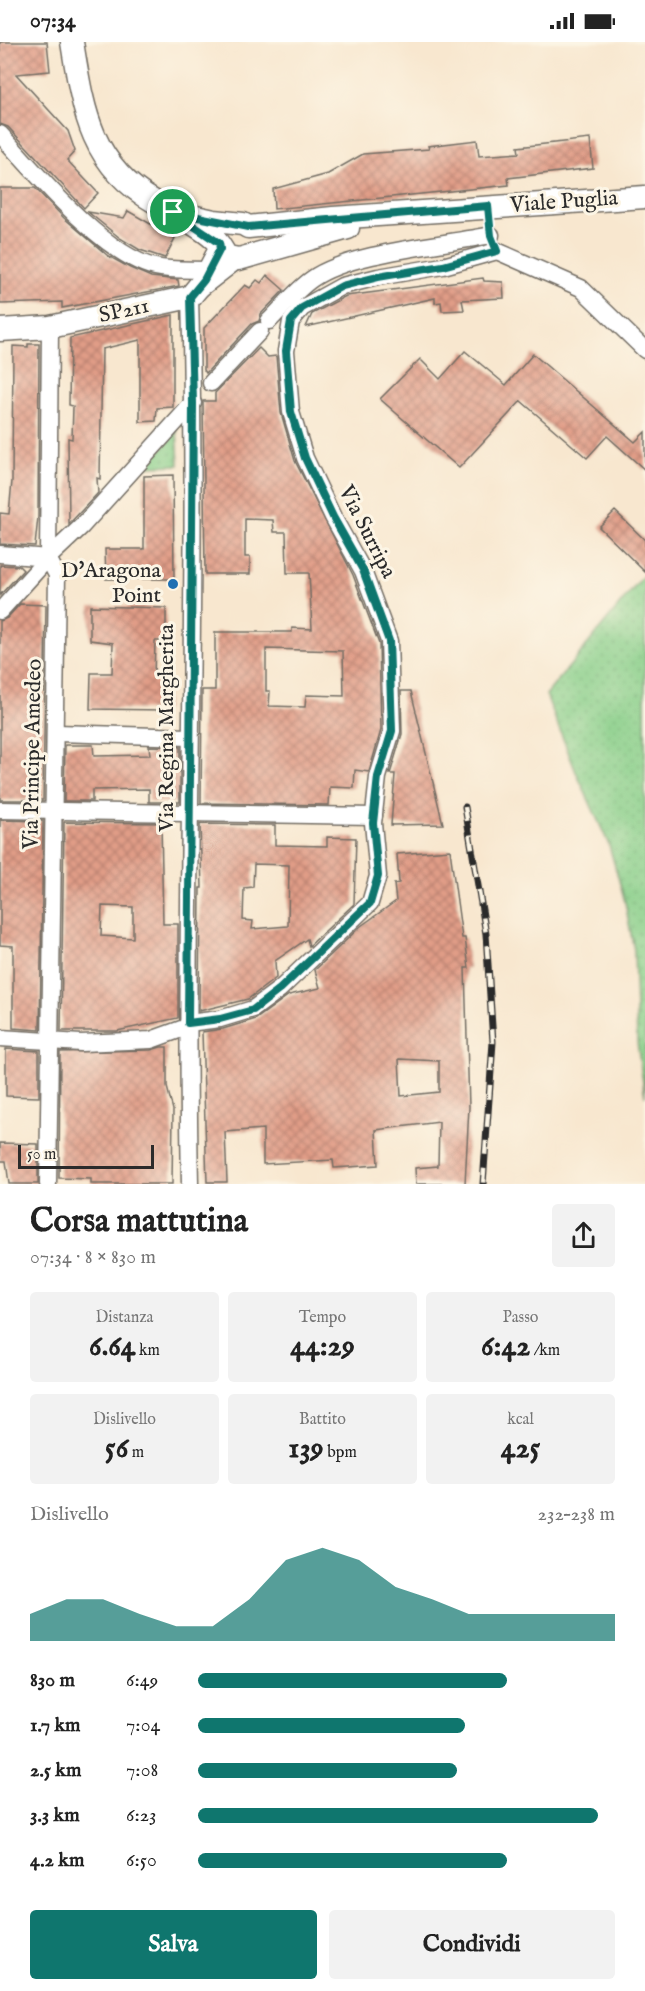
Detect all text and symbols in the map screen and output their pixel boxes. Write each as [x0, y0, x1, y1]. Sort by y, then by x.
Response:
text: 07:34 [30, 7, 76, 35]
street label: Viale Puglia [508, 184, 619, 220]
pin [147, 186, 198, 237]
icon: arrive [156, 195, 189, 228]
street label: SP211 [96, 292, 152, 330]
street label: Via Surripa [331, 480, 403, 584]
place label: D'Aragona Point [61, 557, 161, 610]
marker: D'Aragona Point [166, 577, 180, 591]
street label: Via Regina Margherita [153, 623, 181, 833]
street label: Via Principe Amedeo [17, 658, 49, 851]
scale bar [18, 1142, 154, 1170]
text: 50 m [27, 1145, 56, 1165]
text: Corsa mattutina [30, 1201, 248, 1243]
button: share [552, 1204, 615, 1267]
text: 07:34 · 8 × 830 m [30, 1245, 156, 1270]
text: Distanza [96, 1308, 154, 1328]
text: Tempo [299, 1308, 346, 1328]
text: Passo [503, 1308, 538, 1328]
text: 6.64 [89, 1328, 136, 1366]
text: 44:29 [290, 1328, 355, 1366]
text: 6:42 [481, 1328, 530, 1366]
text: km [136, 1341, 160, 1361]
text: /km [530, 1341, 560, 1361]
text: Dislivello [93, 1410, 156, 1430]
text: Battito [299, 1410, 346, 1430]
text: kcal [507, 1410, 534, 1430]
text: 56 [105, 1430, 128, 1468]
text: 139 [288, 1430, 324, 1468]
text: 425 [501, 1430, 540, 1468]
text: m [128, 1443, 144, 1463]
text: bpm [324, 1443, 357, 1463]
text: Dislivello [30, 1502, 109, 1527]
text: 232–238 m [538, 1502, 615, 1527]
text: 830 m [30, 1668, 75, 1693]
text: 6:49 [126, 1668, 158, 1693]
text: 1.7 km [30, 1713, 81, 1738]
text: 7:04 [126, 1713, 160, 1738]
text: 2.5 km [30, 1758, 81, 1783]
text: 7:08 [126, 1758, 158, 1783]
text: 3.3 km [30, 1803, 80, 1828]
text: 6:23 [126, 1803, 157, 1828]
text: 4.2 km [30, 1848, 84, 1873]
text: 6:50 [126, 1848, 157, 1873]
button: Salva [30, 1910, 317, 1979]
button: Condividi [329, 1910, 615, 1979]

